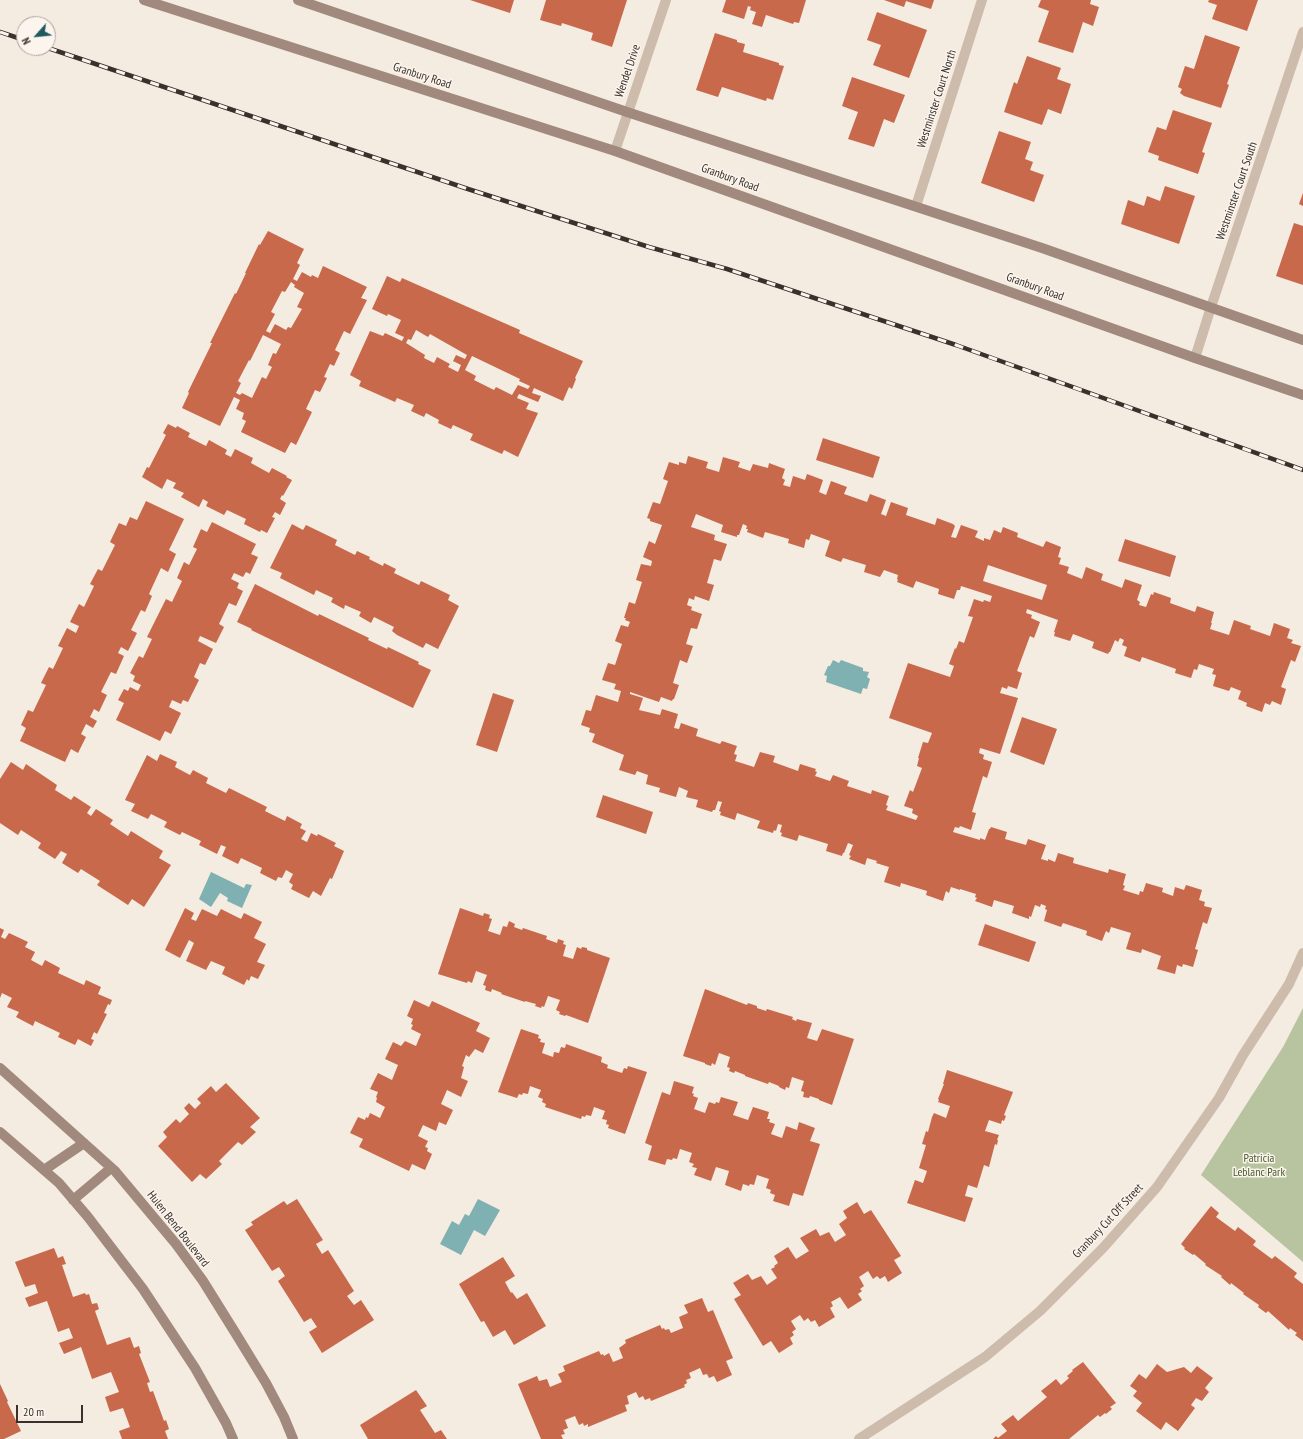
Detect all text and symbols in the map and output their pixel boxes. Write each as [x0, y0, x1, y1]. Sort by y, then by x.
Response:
north arrow [16, 16, 56, 56]
text: N [19, 35, 34, 47]
street label: Wendel Drive [612, 43, 644, 99]
street label: Westminster Court North [914, 48, 960, 150]
street label: Granbury Road [391, 60, 453, 92]
street label: Westminster Court South [1213, 140, 1261, 242]
street label: Granbury Road [699, 161, 761, 195]
street label: Granbury Road [1004, 270, 1066, 304]
park label: Patricia Leblanc Park [1233, 1152, 1285, 1180]
street label: Granbury Cut Off Street [1070, 1181, 1146, 1261]
street label: Hulen Bend Boulevard [144, 1188, 212, 1270]
scale bar [18, 1397, 85, 1423]
text: 20 m [23, 1404, 44, 1419]

